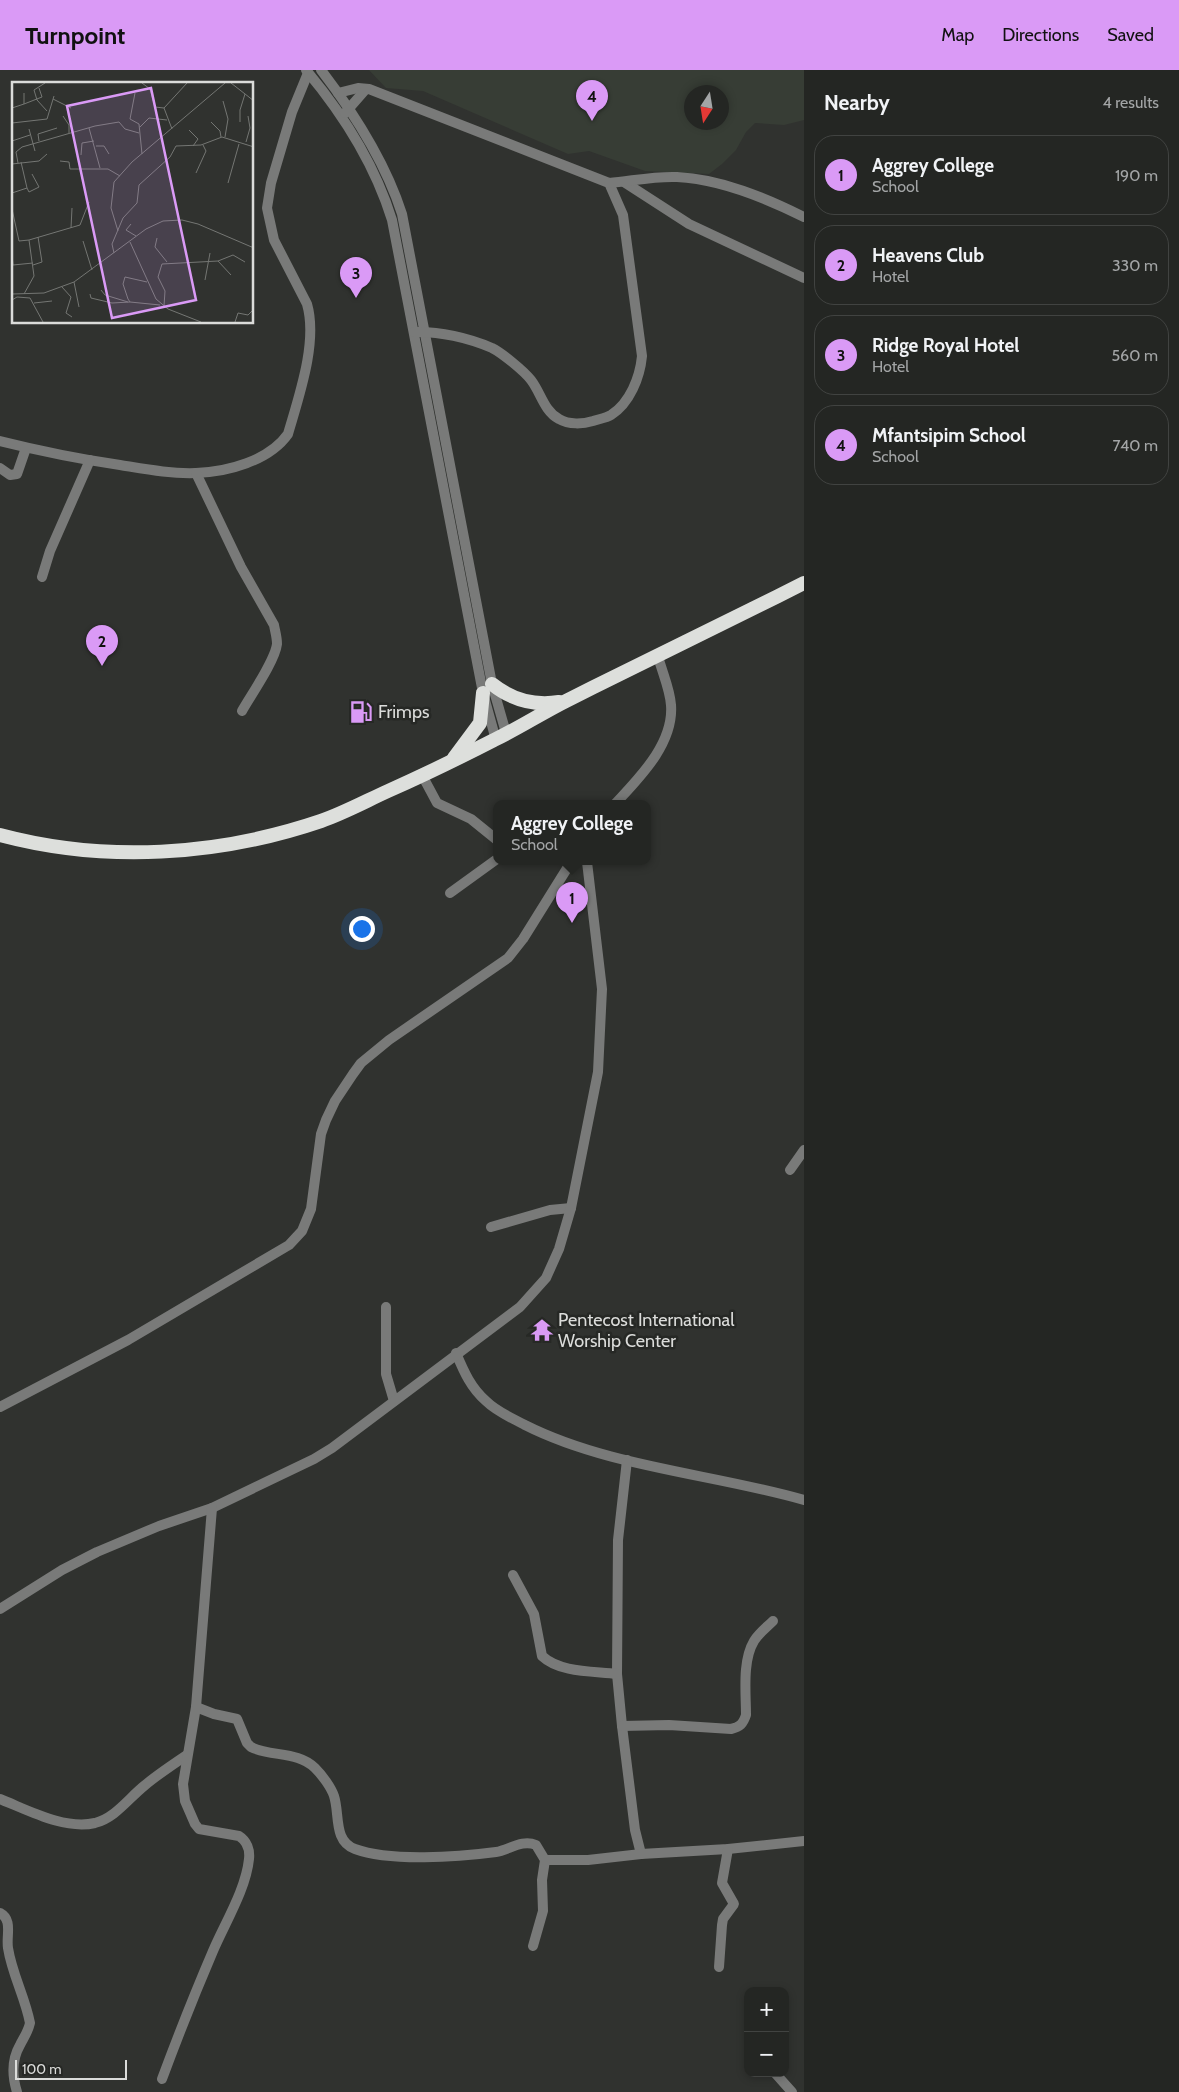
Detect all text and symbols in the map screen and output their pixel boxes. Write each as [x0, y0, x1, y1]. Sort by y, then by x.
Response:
text: Turnpoint [25, 21, 125, 50]
text: Map [941, 24, 974, 46]
text: Directions [1002, 24, 1079, 46]
text: Saved [1107, 24, 1154, 46]
pin: 4 [576, 80, 608, 121]
inset map [12, 82, 254, 324]
north arrow [684, 85, 729, 130]
text: Nearby [824, 90, 890, 115]
text: 4 results [1102, 93, 1159, 112]
text: Aggrey College [872, 154, 994, 177]
text: 1 [838, 166, 844, 185]
text: 190 m [1115, 166, 1158, 185]
text: School [872, 177, 919, 196]
text: Heavens Club [872, 244, 984, 267]
text: 2 [837, 256, 845, 275]
text: 330 m [1112, 256, 1158, 275]
pin: 3 [340, 257, 372, 298]
text: Hotel [872, 267, 909, 286]
text: Ridge Royal Hotel [872, 334, 1019, 357]
text: 3 [837, 346, 845, 365]
text: 560 m [1111, 346, 1158, 365]
text: Hotel [872, 357, 909, 376]
text: Mfantsipim School [872, 424, 1026, 447]
text: 4 [836, 436, 846, 455]
text: 740 m [1112, 436, 1158, 455]
text: School [872, 447, 919, 466]
pin: 2 [86, 625, 118, 666]
fuel station icon: Frimps [348, 699, 374, 725]
place label: Frimps [378, 701, 429, 723]
popup [493, 800, 651, 865]
text: Aggrey College [511, 812, 633, 835]
text: School [511, 835, 558, 854]
pin: 1 [556, 882, 588, 923]
your location [349, 916, 375, 942]
place label: Pentecost International Worship Center [558, 1309, 735, 1352]
temple icon: Pentecost International Worship Center [529, 1317, 555, 1343]
map controls [744, 1987, 789, 2077]
button: + [744, 1987, 789, 2032]
button: − [744, 2032, 789, 2077]
scale bar [15, 2057, 128, 2080]
text: 100 m [22, 2060, 62, 2078]

